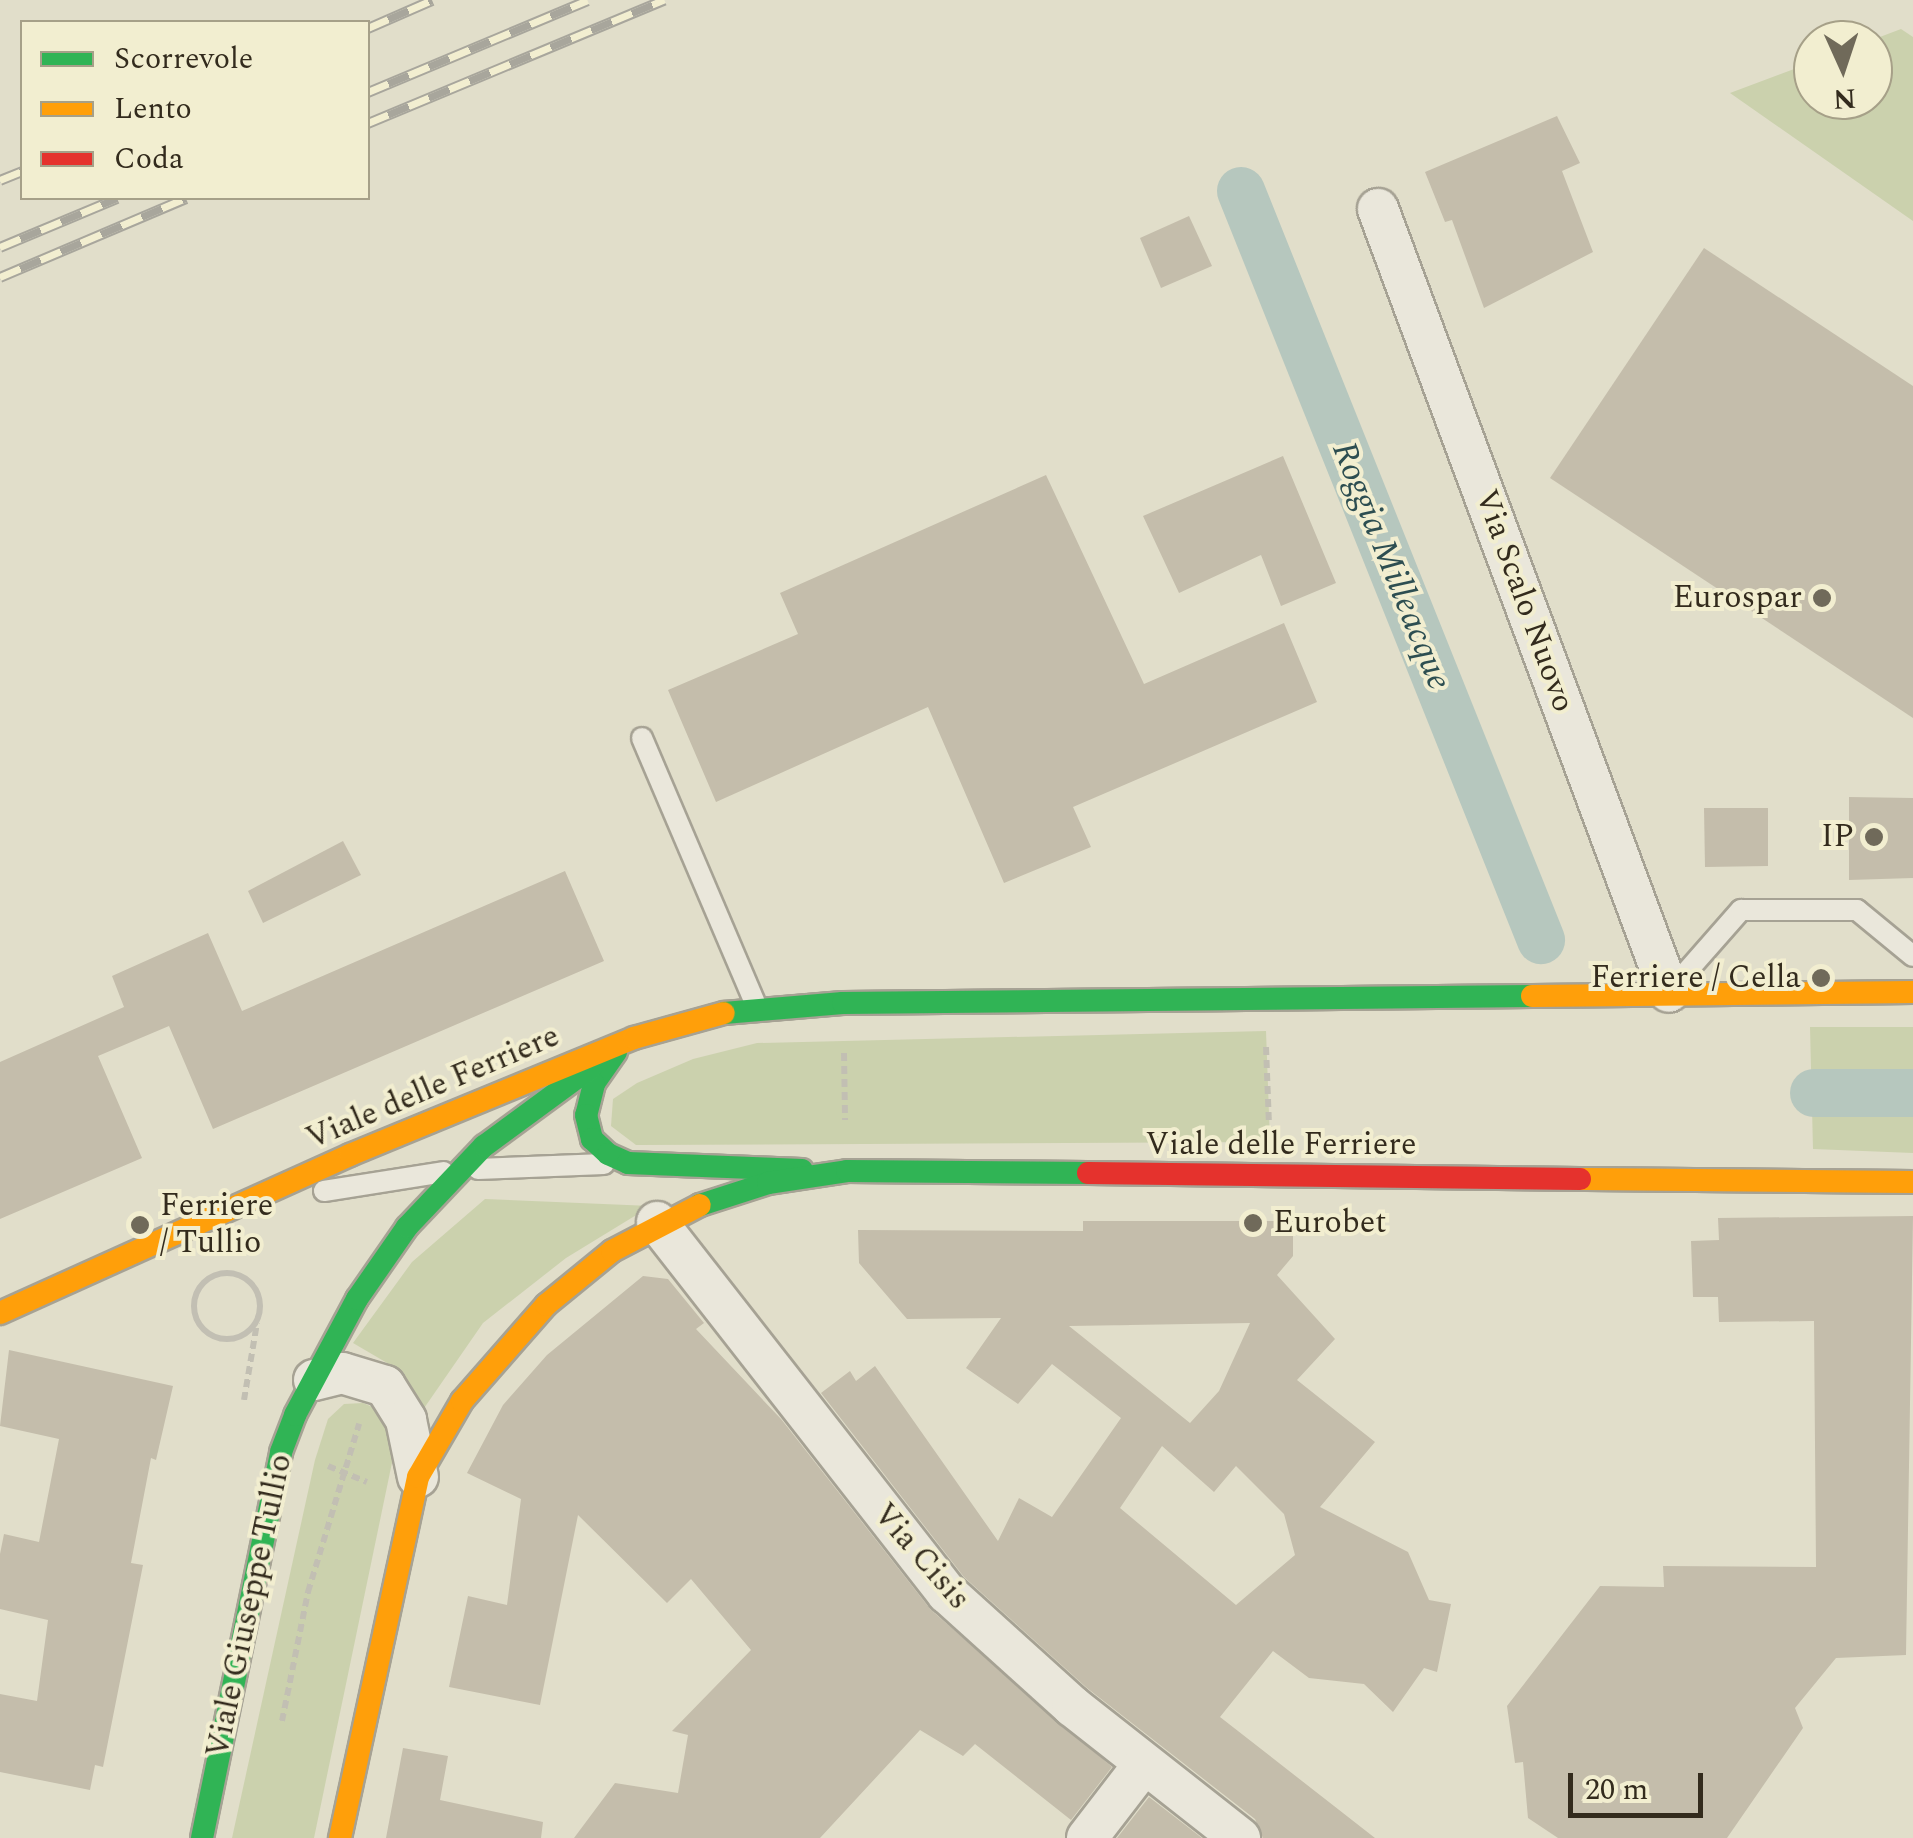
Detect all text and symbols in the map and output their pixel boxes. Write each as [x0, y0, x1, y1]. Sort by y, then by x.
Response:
legend [20, 20, 370, 200]
north arrow [1793, 20, 1893, 120]
text: Scorrevole [114, 36, 253, 82]
text: N [1832, 76, 1857, 121]
text: Lento [114, 86, 192, 132]
text: Coda [114, 136, 184, 182]
water label: Roggia Milleacque [1322, 436, 1460, 696]
street label: Via Scalo Nuovo [1466, 485, 1582, 717]
place label: Eurospar [1673, 579, 1802, 617]
marker: Eurospar [1811, 587, 1833, 609]
place label: IP [1821, 818, 1854, 856]
marker: IP [1863, 826, 1885, 848]
place label: Ferriere / Cella [1591, 959, 1801, 997]
marker: Ferriere / Cella [1810, 967, 1832, 989]
street label: Viale delle Ferriere [301, 1017, 565, 1159]
street label: Viale delle Ferriere [1145, 1126, 1417, 1164]
place label: Ferriere / Tullio [160, 1188, 273, 1263]
place label: Eurobet [1273, 1204, 1387, 1242]
marker: Eurobet [1242, 1212, 1264, 1234]
marker: Ferriere / Tullio [129, 1214, 151, 1236]
street label: Viale Giuseppe Tullio [199, 1451, 301, 1761]
street label: Via Cisis [864, 1496, 978, 1618]
scale bar [1573, 1753, 1708, 1815]
text: 20 m [1585, 1767, 1648, 1813]

